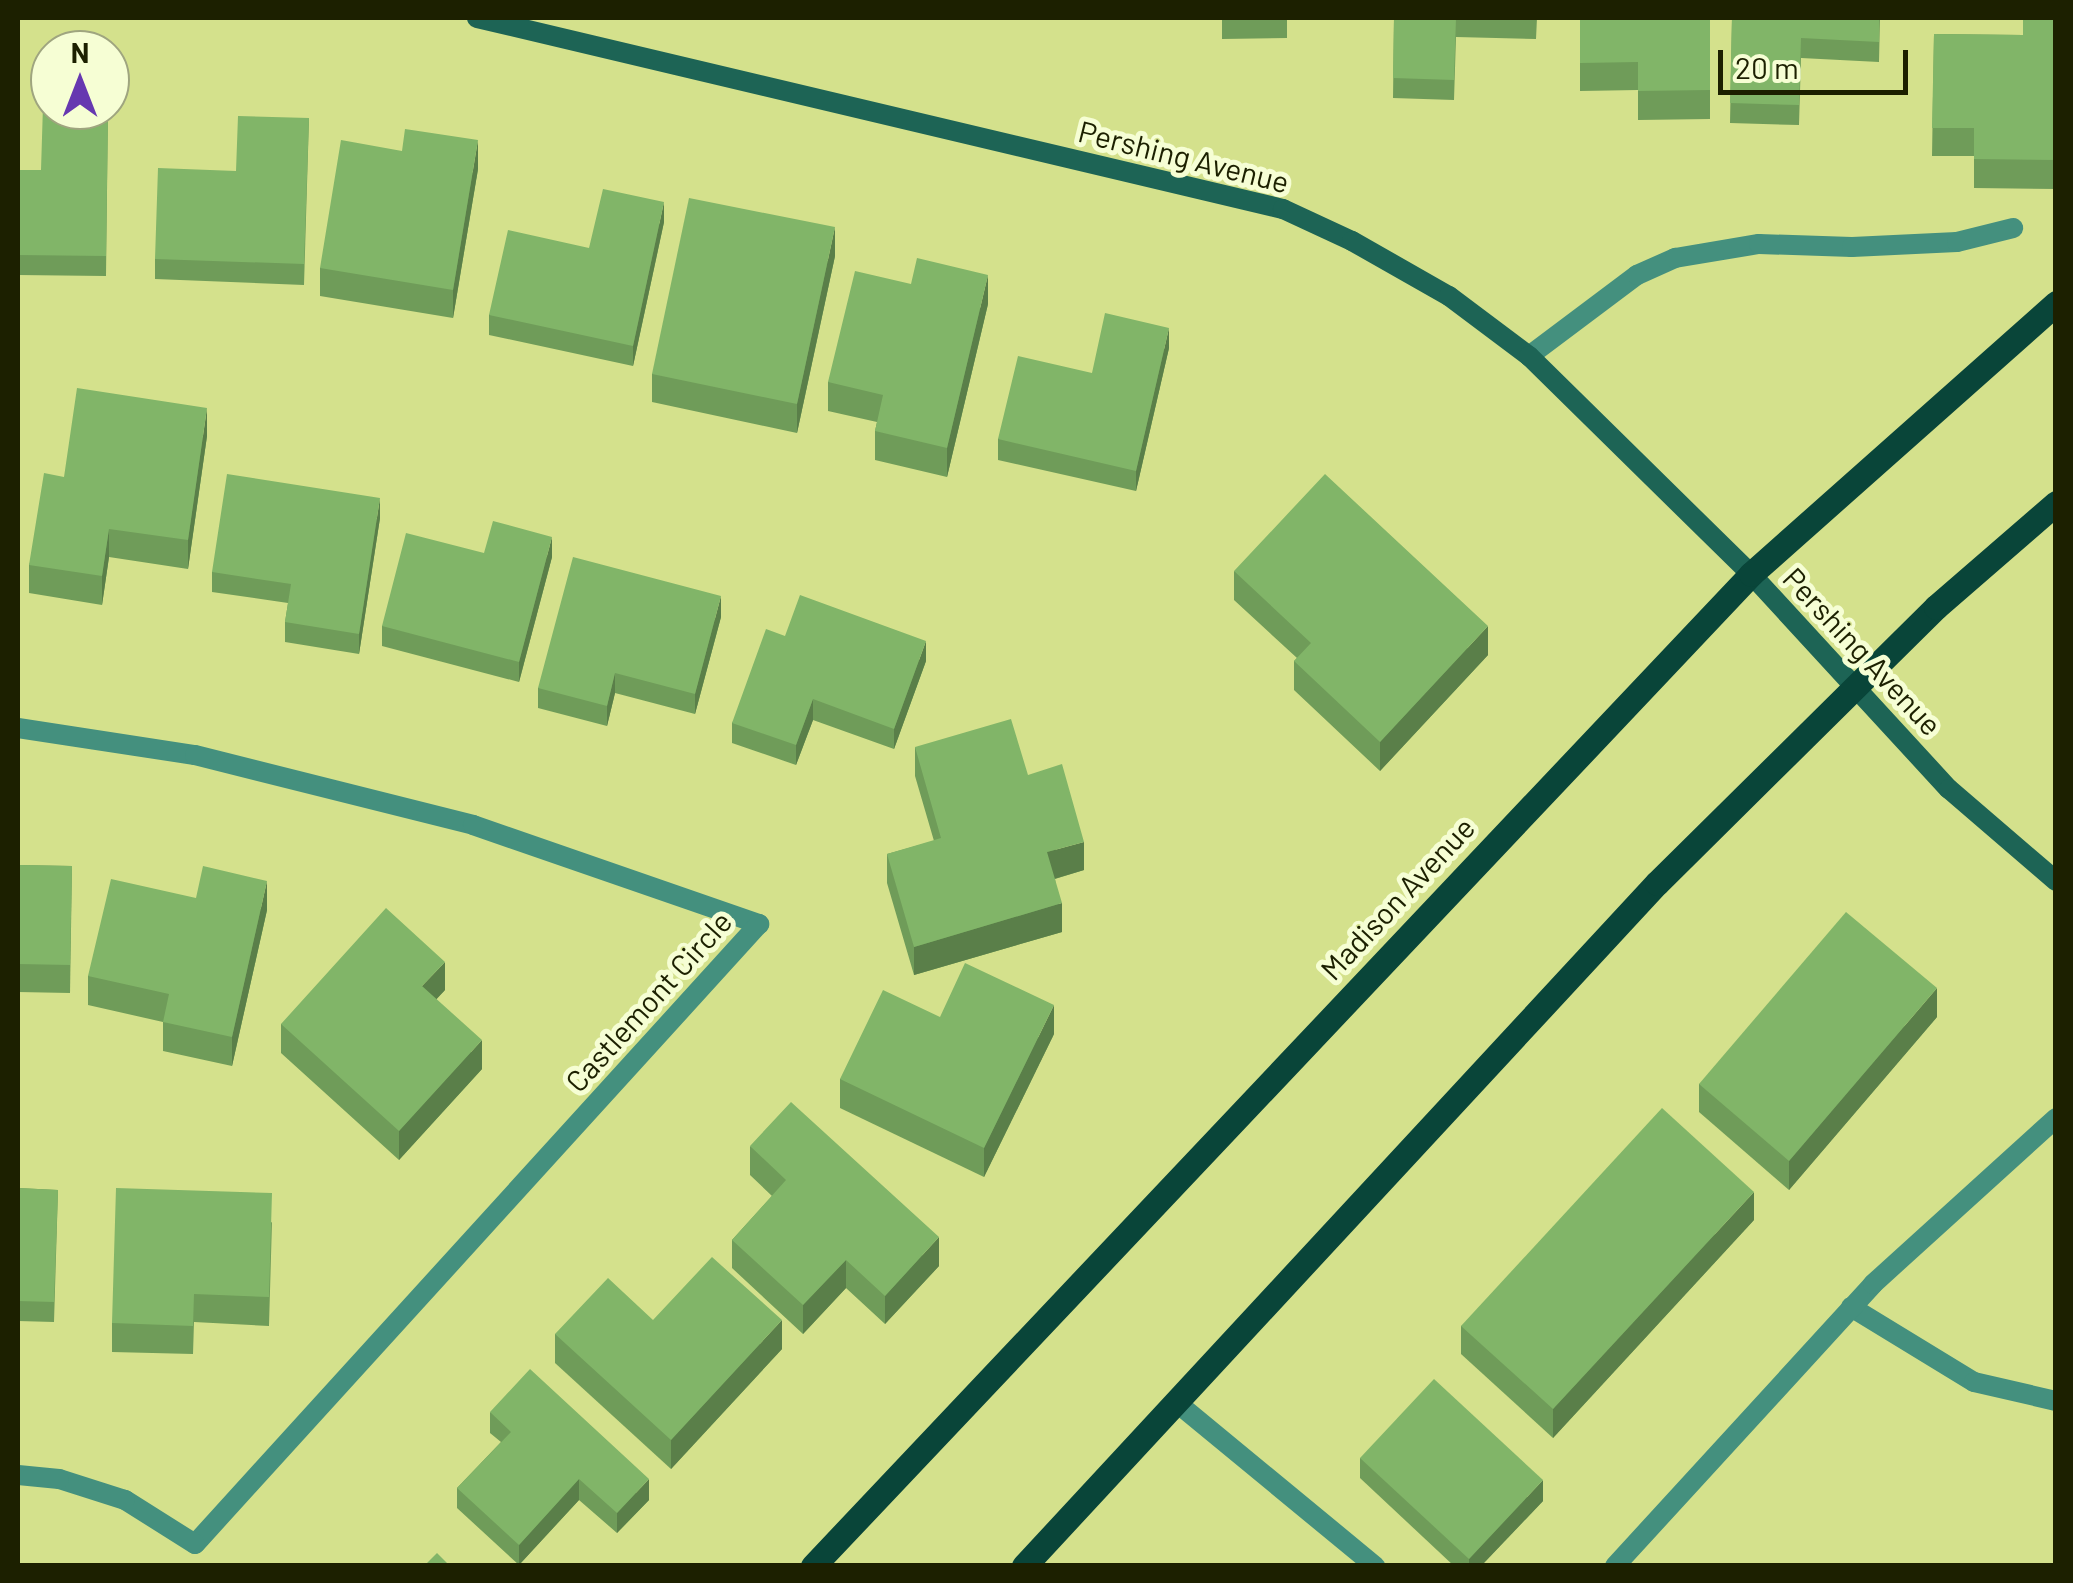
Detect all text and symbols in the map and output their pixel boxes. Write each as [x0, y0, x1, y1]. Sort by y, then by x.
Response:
north arrow [30, 30, 130, 130]
scale bar [1723, 30, 1913, 92]
text: N [71, 35, 89, 69]
text: 20 m [1735, 49, 1799, 85]
street label: Pershing Avenue [1075, 112, 1293, 200]
street label: Pershing Avenue [1776, 560, 1950, 742]
street label: Madison Avenue [1313, 809, 1481, 987]
street label: Castlemont Circle [557, 903, 739, 1099]

